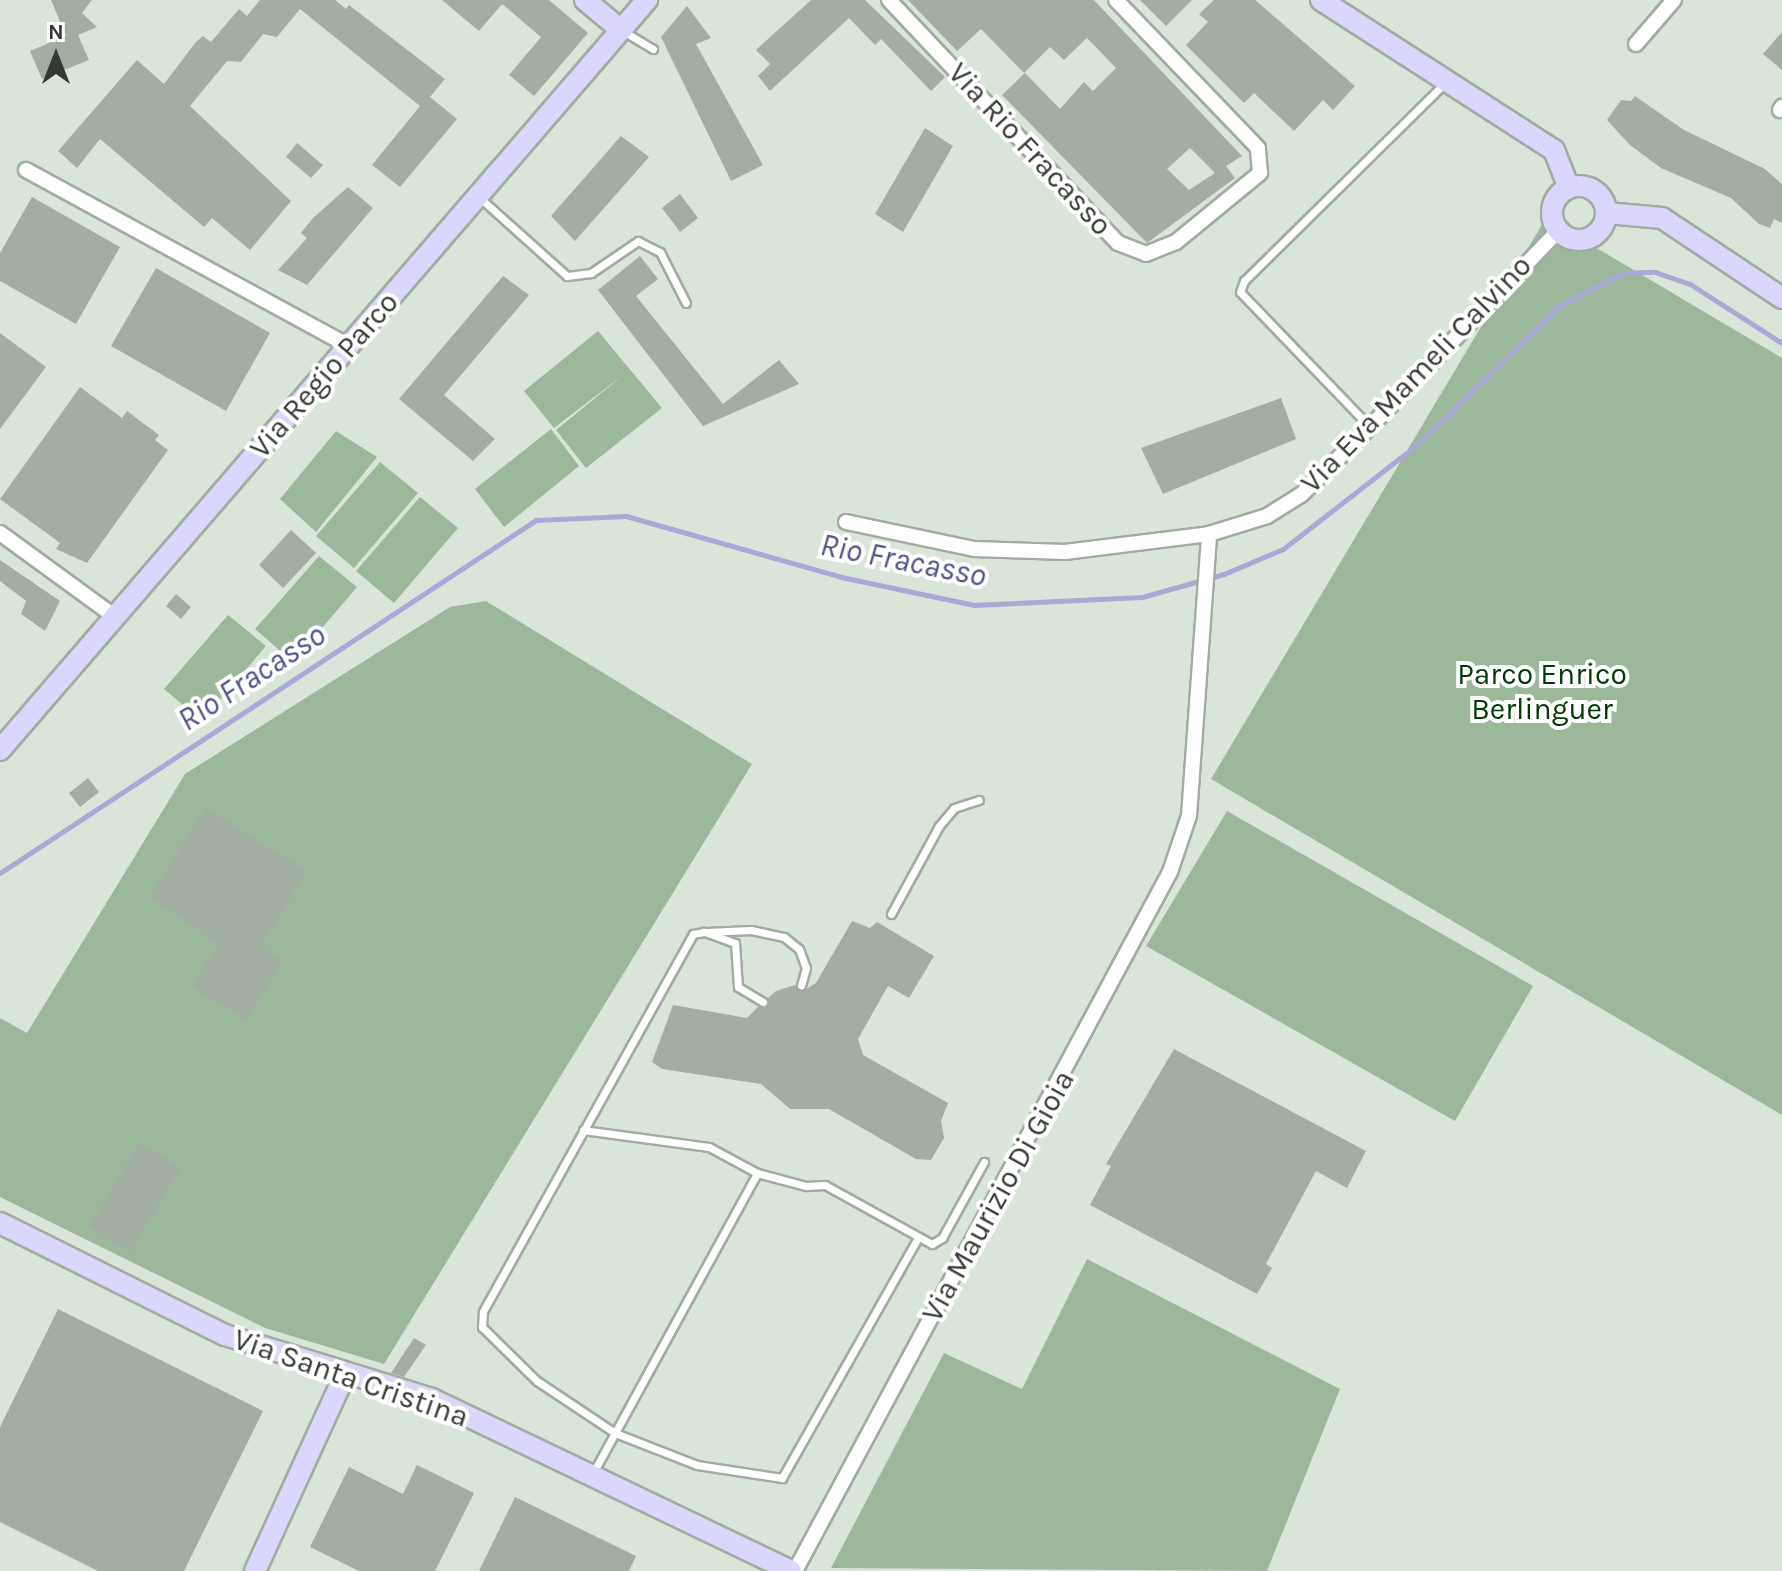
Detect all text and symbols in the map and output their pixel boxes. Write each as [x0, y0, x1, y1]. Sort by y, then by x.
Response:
north arrow [16, 16, 96, 96]
text: N [48, 19, 64, 45]
street label: Via Rio Fracasso [941, 55, 1119, 243]
street label: Via Eva Mameli Calvino [1293, 248, 1539, 500]
street label: Via Regio Parco [242, 285, 406, 465]
water label: Rio Fracasso [817, 526, 989, 596]
water label: Rio Fracasso [171, 616, 333, 740]
park label: Parco Enrico Berlinguer [1457, 656, 1627, 726]
street label: Via Maurizio Di Gioia [914, 1064, 1082, 1328]
street label: Via Santa Cristina [229, 1321, 473, 1435]

